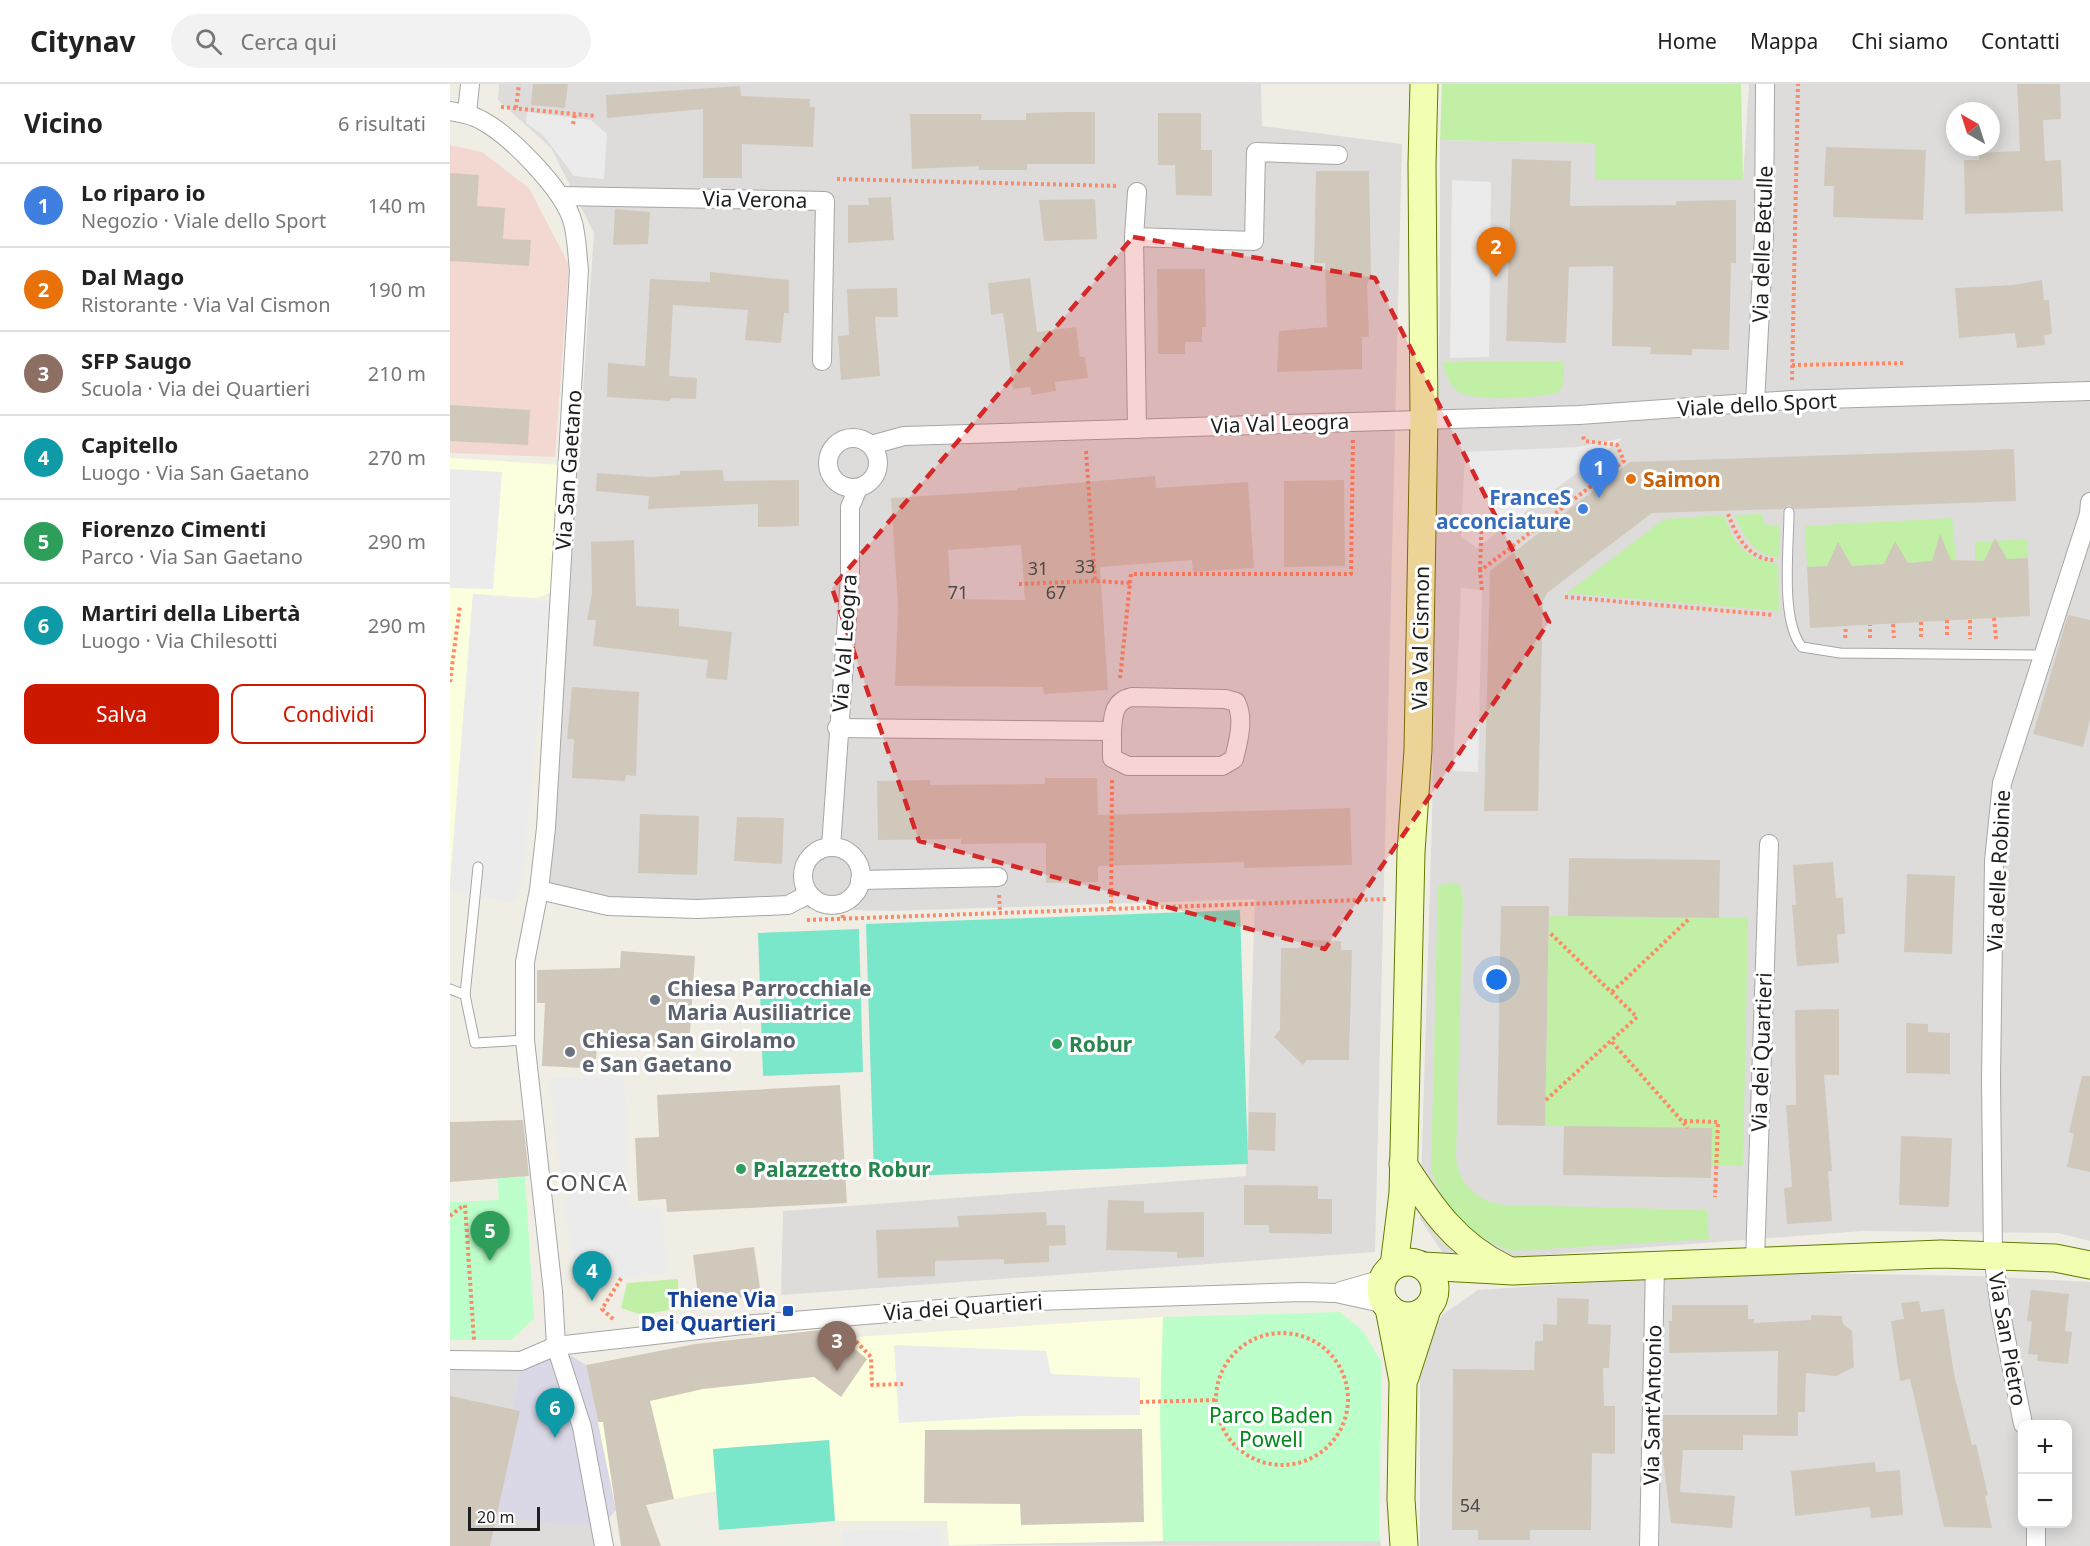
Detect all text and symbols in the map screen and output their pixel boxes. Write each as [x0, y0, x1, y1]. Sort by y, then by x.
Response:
search box [171, 14, 591, 68]
text: Citynav [30, 22, 135, 60]
icon: search [192, 25, 225, 58]
text: Cerca qui [240, 26, 337, 56]
text: Home [1657, 27, 1717, 55]
text: Mappa [1750, 27, 1818, 55]
text: Chi siamo [1851, 27, 1948, 55]
text: Contatti [1981, 27, 2060, 55]
north arrow [1946, 102, 2000, 156]
text: Vicino [24, 105, 103, 141]
text: 6 risultati [338, 110, 426, 137]
street label: Via delle Betulle [1745, 165, 1779, 323]
text: Lo riparo io [81, 177, 205, 207]
street label: Via Verona [702, 184, 808, 214]
text: 1 [38, 192, 49, 219]
text: 140 m [368, 192, 426, 219]
text: Negozio · Viale dello Sport [81, 207, 326, 234]
pin: 2 [1476, 228, 1516, 277]
text: Dal Mago [81, 261, 184, 291]
text: 2 [38, 276, 49, 303]
text: 190 m [368, 276, 426, 303]
text: Ristorante · Via Val Cismon [81, 291, 331, 318]
text: SFP Saugo [81, 345, 192, 375]
text: 3 [38, 360, 49, 387]
text: 210 m [368, 360, 426, 387]
text: Scuola · Via dei Quartieri [81, 375, 310, 402]
street label: Viale dello Sport [1677, 386, 1838, 422]
street label: Via San Gaetano [548, 389, 588, 551]
street label: Via Val Leogra [1210, 407, 1350, 439]
text: Capitello [81, 429, 178, 459]
text: 4 [38, 444, 49, 471]
text: 270 m [368, 444, 426, 471]
pin: 1 [1580, 448, 1618, 498]
text: Luogo · Via San Gaetano [81, 459, 309, 486]
place label: Saimon [1643, 465, 1721, 493]
marker: Saimon [1624, 472, 1638, 486]
place label: FranceS acconciature [1436, 483, 1571, 535]
marker: FranceS acconciature [1576, 502, 1590, 516]
text: Fiorenzo Cimenti [81, 513, 266, 543]
text: 5 [38, 528, 49, 555]
text: 290 m [368, 528, 426, 555]
text: Parco · Via San Gaetano [81, 543, 303, 570]
house number: 33 [1075, 554, 1095, 578]
house number: 31 [1028, 556, 1048, 580]
street label: Via Val Cismon [1405, 566, 1435, 710]
street label: Via Val Leogra [825, 573, 863, 713]
house number: 71 [948, 580, 968, 604]
house number: 67 [1046, 580, 1066, 604]
text: Martiri della Libertà [81, 597, 301, 627]
text: 6 [38, 612, 49, 639]
text: 290 m [368, 612, 426, 639]
text: Luogo · Via Chilesotti [81, 627, 278, 654]
button: Salva [24, 684, 219, 744]
button: Condividi [231, 684, 426, 744]
street label: Via delle Robinie [1980, 789, 2016, 953]
your location [1482, 965, 1511, 994]
street label: Via dei Quartieri [1744, 972, 1778, 1132]
place label: Chiesa Parrocchiale Maria Ausiliatrice [667, 974, 872, 1026]
marker: Chiesa Parrocchiale Maria Ausiliatrice [648, 993, 662, 1007]
place label: Chiesa San Girolamo e San Gaetano [582, 1026, 796, 1078]
place label: Robur [1069, 1030, 1133, 1058]
marker: Robur [1050, 1037, 1064, 1051]
marker: Chiesa San Girolamo e San Gaetano [563, 1045, 577, 1059]
place label: Palazzetto Robur [753, 1155, 931, 1183]
marker: Palazzetto Robur [734, 1162, 748, 1176]
district label: CONCA [546, 1167, 628, 1197]
pin: 5 [470, 1212, 510, 1261]
pin: 4 [572, 1252, 612, 1301]
street label: Via San Pietro [1982, 1270, 2034, 1408]
place label: Thiene Via Dei Quartieri [641, 1285, 776, 1337]
street label: Via dei Quartieri [882, 1287, 1044, 1327]
marker: Thiene Via Dei Quartieri [781, 1304, 795, 1318]
pin: 3 [818, 1322, 856, 1371]
street label: Via Sant'Antonio [1637, 1324, 1667, 1486]
pin: 6 [536, 1388, 574, 1438]
park label: Parco Baden Powell [1209, 1401, 1333, 1453]
map controls [2018, 1420, 2072, 1528]
button: + [2018, 1420, 2072, 1474]
button: − [2018, 1474, 2072, 1528]
house number: 54 [1460, 1493, 1480, 1517]
scale bar [468, 1504, 540, 1532]
text: 20 m [477, 1506, 514, 1528]

